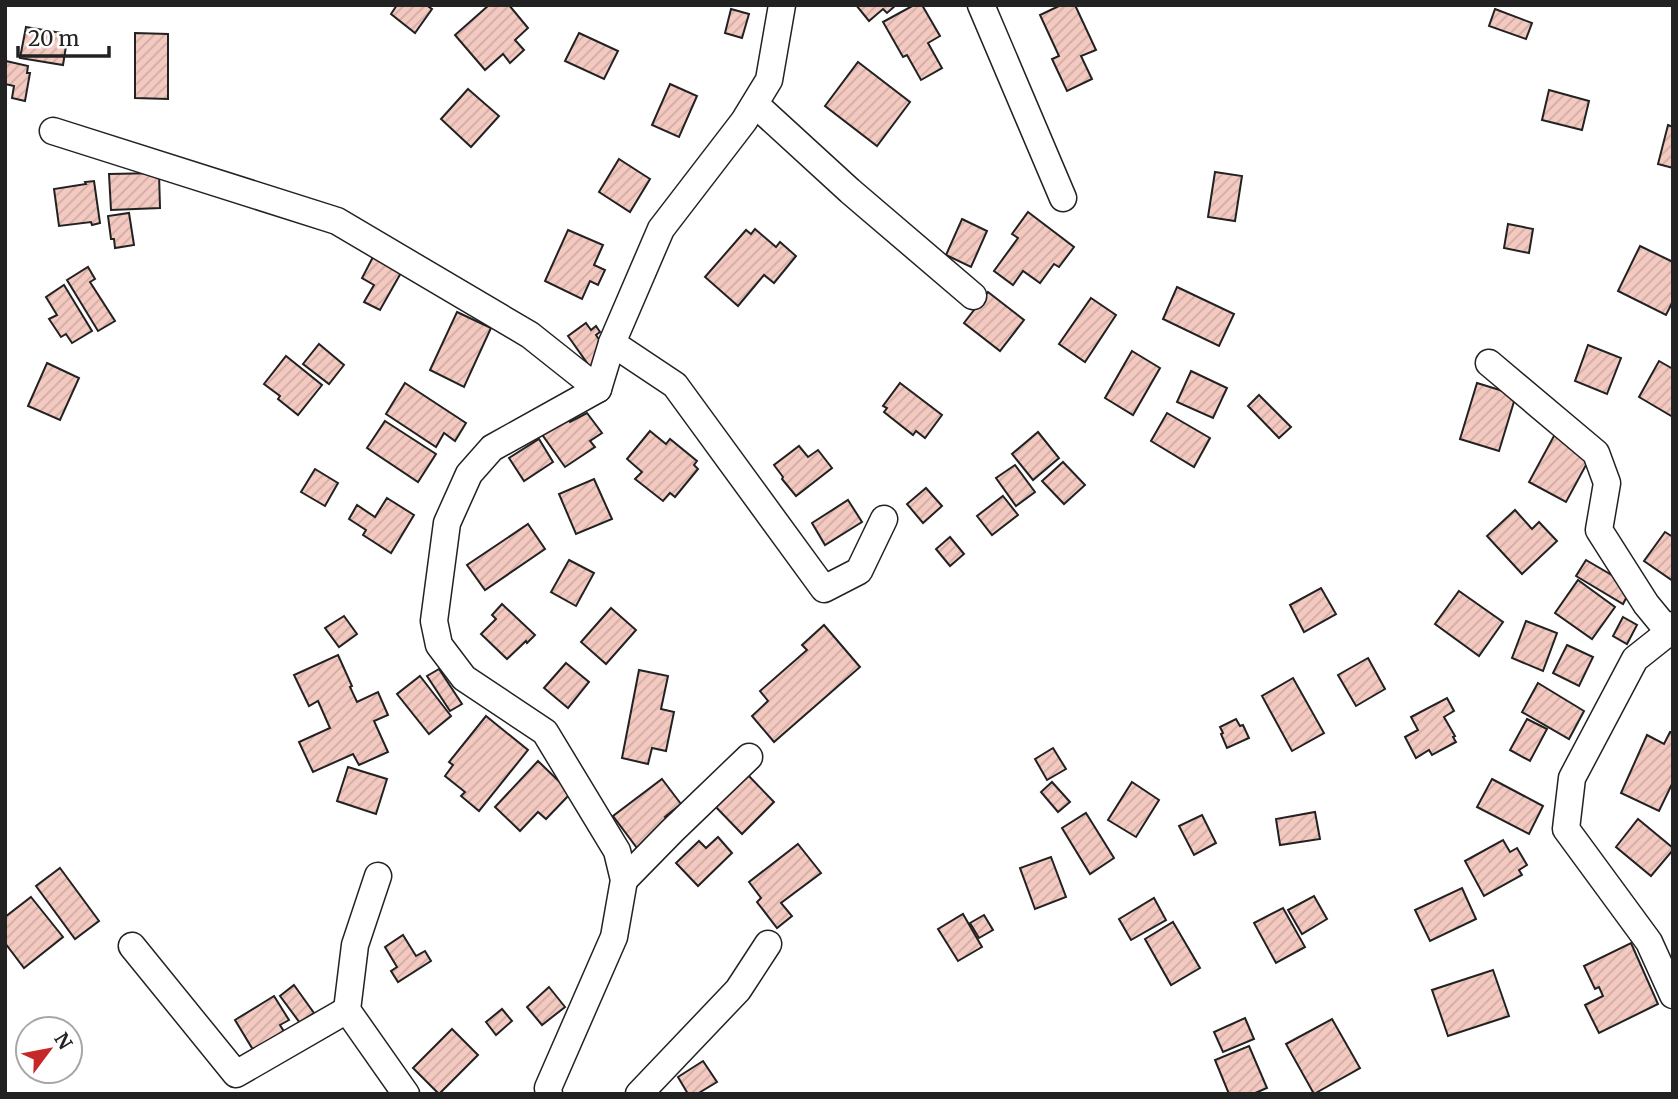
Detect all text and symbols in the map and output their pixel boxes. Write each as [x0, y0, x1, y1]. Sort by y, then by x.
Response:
scale bar [18, 14, 108, 58]
text: 20 m [28, 25, 80, 52]
north arrow [14, 1015, 84, 1085]
text: N [49, 1028, 78, 1054]

